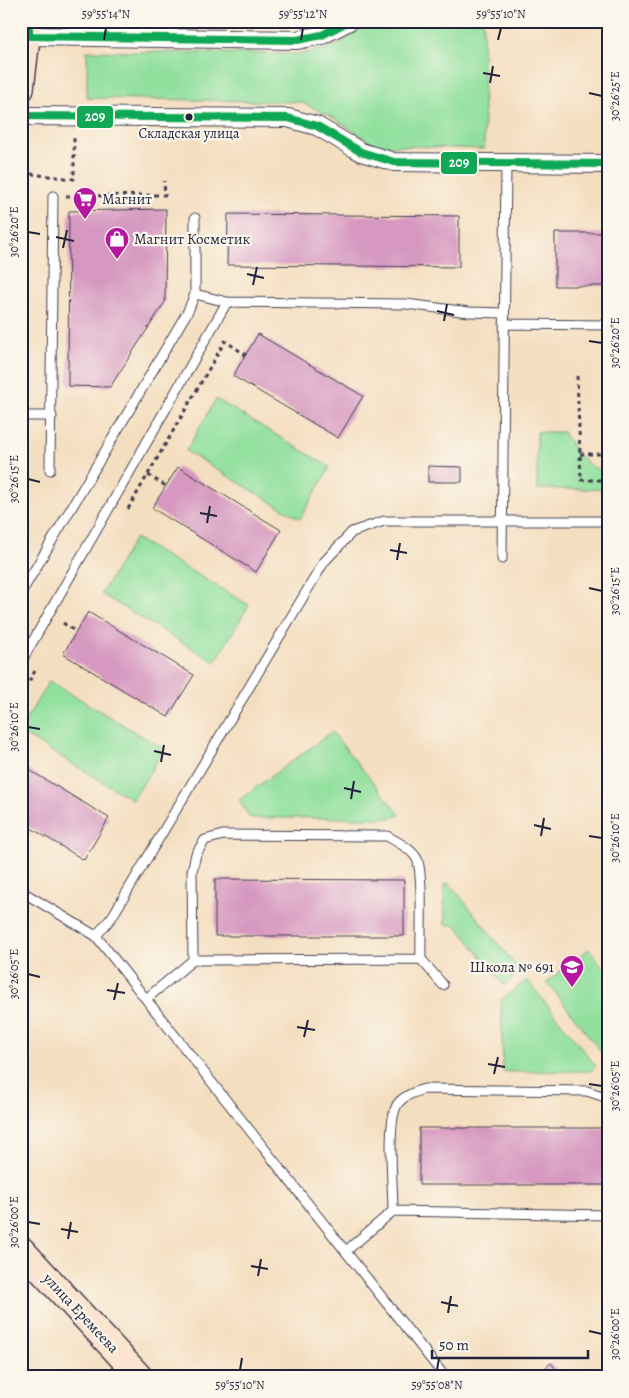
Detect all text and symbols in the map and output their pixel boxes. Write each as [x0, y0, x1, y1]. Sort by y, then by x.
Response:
text: 59°55'14"N [82, 6, 131, 22]
text: 59°55'12"N [279, 6, 328, 22]
text: 59°55'10"N [476, 6, 526, 22]
text: 30°26'25"E [607, 71, 623, 121]
line badge: 209 [76, 105, 114, 129]
text: 209 [85, 107, 106, 126]
marker: Складская улица [184, 112, 194, 122]
place label: Складская улица [139, 124, 240, 143]
line badge: 209 [440, 151, 478, 175]
text: 209 [449, 153, 470, 172]
supermarket icon: Магнит [72, 186, 98, 220]
place label: Магнит [102, 189, 152, 209]
text: 30°26'20"E [6, 206, 22, 258]
shop icon: Магнит Косметик [104, 226, 130, 260]
place label: Магнит Косметик [134, 229, 250, 249]
text: 30°26'20"E [607, 317, 623, 369]
text: 30°26'15"E [6, 455, 22, 503]
text: 30°26'15"E [607, 567, 623, 615]
text: 30°26'10"E [6, 702, 22, 752]
text: 30°26'10"E [607, 813, 623, 863]
text: 30°26'05"E [6, 949, 22, 999]
school or university icon: Школа № 691 [559, 954, 585, 988]
place label: Школа № 691 [470, 957, 554, 977]
text: 30°26'05"E [607, 1061, 623, 1111]
text: 30°26'00"E [6, 1196, 22, 1248]
street label: улица Еремеева [38, 1268, 123, 1357]
text: 30°26'00"E [607, 1308, 623, 1360]
scale bar [432, 1328, 588, 1360]
text: 50 m [439, 1335, 469, 1355]
text: 59°55'10"N [215, 1377, 265, 1393]
text: 59°55'08"N [411, 1377, 463, 1393]

